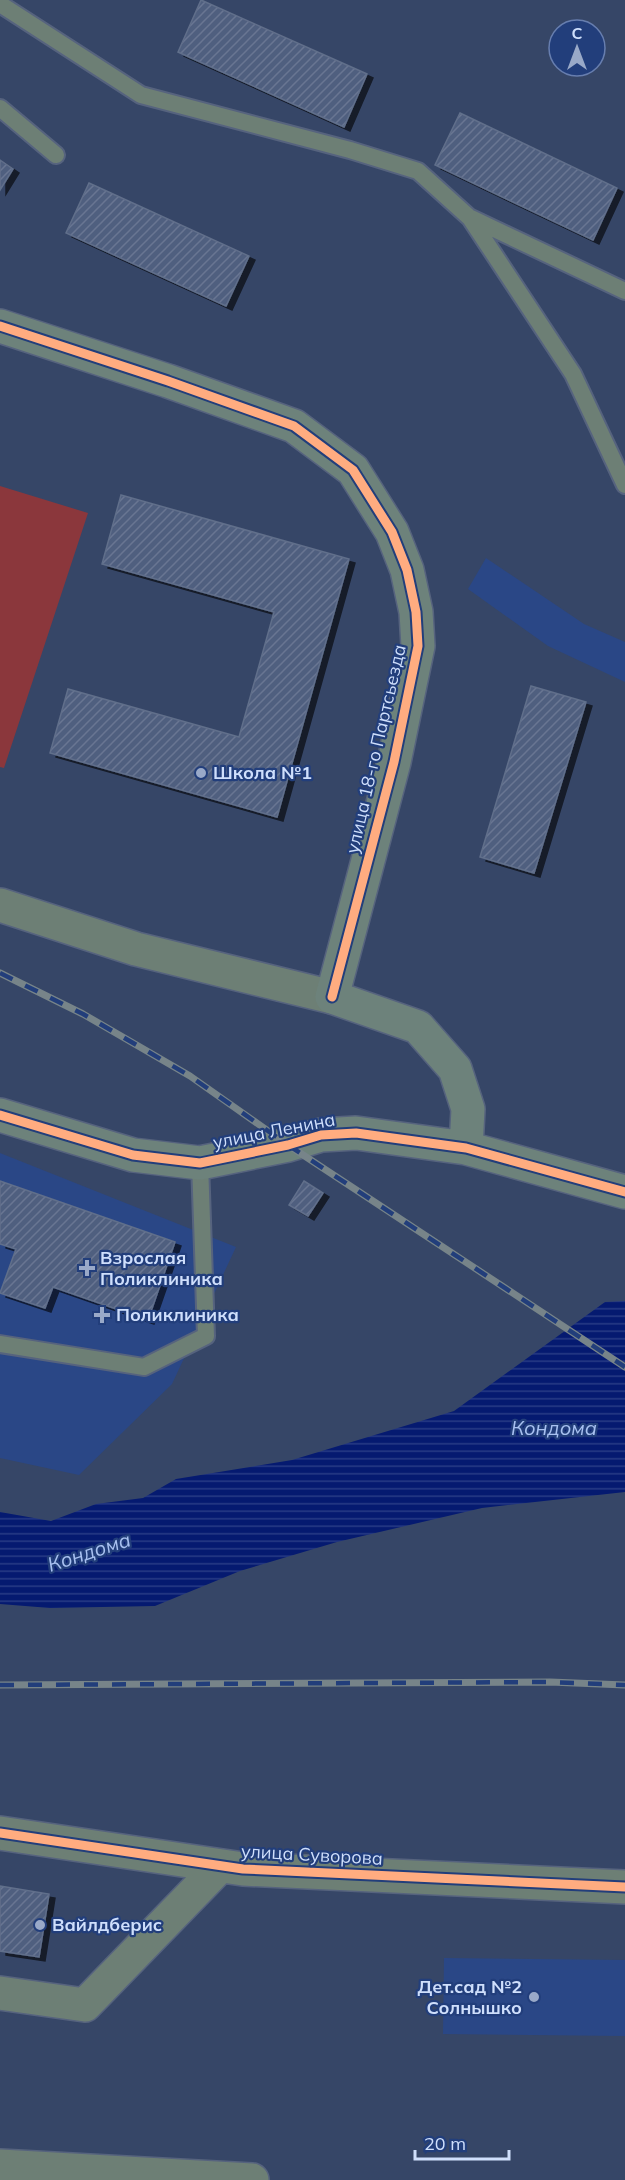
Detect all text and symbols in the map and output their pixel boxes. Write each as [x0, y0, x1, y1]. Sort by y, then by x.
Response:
north arrow [547, 18, 607, 78]
text: С [572, 23, 583, 43]
street label: улица 18-го Партсьезда [340, 642, 411, 856]
place label: Школа №1 [213, 761, 312, 784]
marker: Школа №1 [194, 766, 208, 780]
street label: улица Ленина [211, 1107, 337, 1154]
place label: Взрослая Поликлиника [100, 1246, 223, 1290]
marker: Взрослая Поликлиника [78, 1259, 96, 1277]
place label: Поликлиника [116, 1303, 239, 1326]
marker: Поликлиника [93, 1306, 111, 1324]
water label: Кондома [511, 1415, 597, 1440]
water label: Кондома [44, 1526, 134, 1577]
street label: улица Суворова [241, 1839, 383, 1870]
place label: Вайлдберис [52, 1913, 162, 1936]
marker: Вайлдберис [33, 1918, 47, 1932]
place label: Дет.сад №2 Солнышко [417, 1975, 522, 2019]
marker: Дет.сад №2 Солнышко [527, 1990, 541, 2004]
scale bar [415, 2123, 510, 2161]
text: 20 m [424, 2132, 466, 2155]

